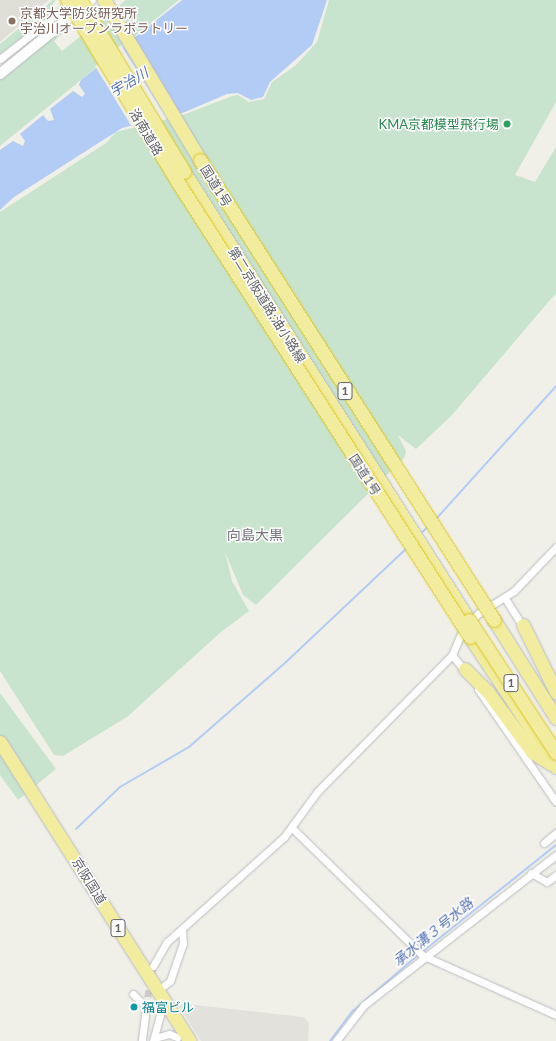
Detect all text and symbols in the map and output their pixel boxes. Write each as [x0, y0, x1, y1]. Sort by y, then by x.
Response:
place label: 京都大学防災研究所 宇治川オープンラボラトリー [20, 6, 189, 37]
marker: 京都大学防災研究所 宇治川オープンラボラトリー [7, 16, 17, 26]
water label: 宇治川 [107, 64, 151, 100]
street label: 洛南道路 [126, 106, 166, 158]
place label: KMA京都模型飛行場 [379, 116, 499, 132]
marker: KMA京都模型飛行場 [502, 119, 512, 129]
street label: 国道1号 [197, 162, 235, 210]
street label: 第二京阪道路;油小路線 [225, 244, 309, 366]
road number: 1 [337, 381, 353, 401]
street label: 国道1号 [346, 451, 384, 499]
district label: 向島大黒 [227, 527, 283, 543]
road number: 1 [503, 673, 519, 693]
street label: 京阪国道 [69, 855, 109, 907]
water label: 承水溝３号水路 [390, 895, 476, 969]
road number: 1 [110, 918, 126, 938]
place label: 福富ビル [142, 999, 194, 1015]
marker: 福富ビル [129, 1002, 139, 1012]

